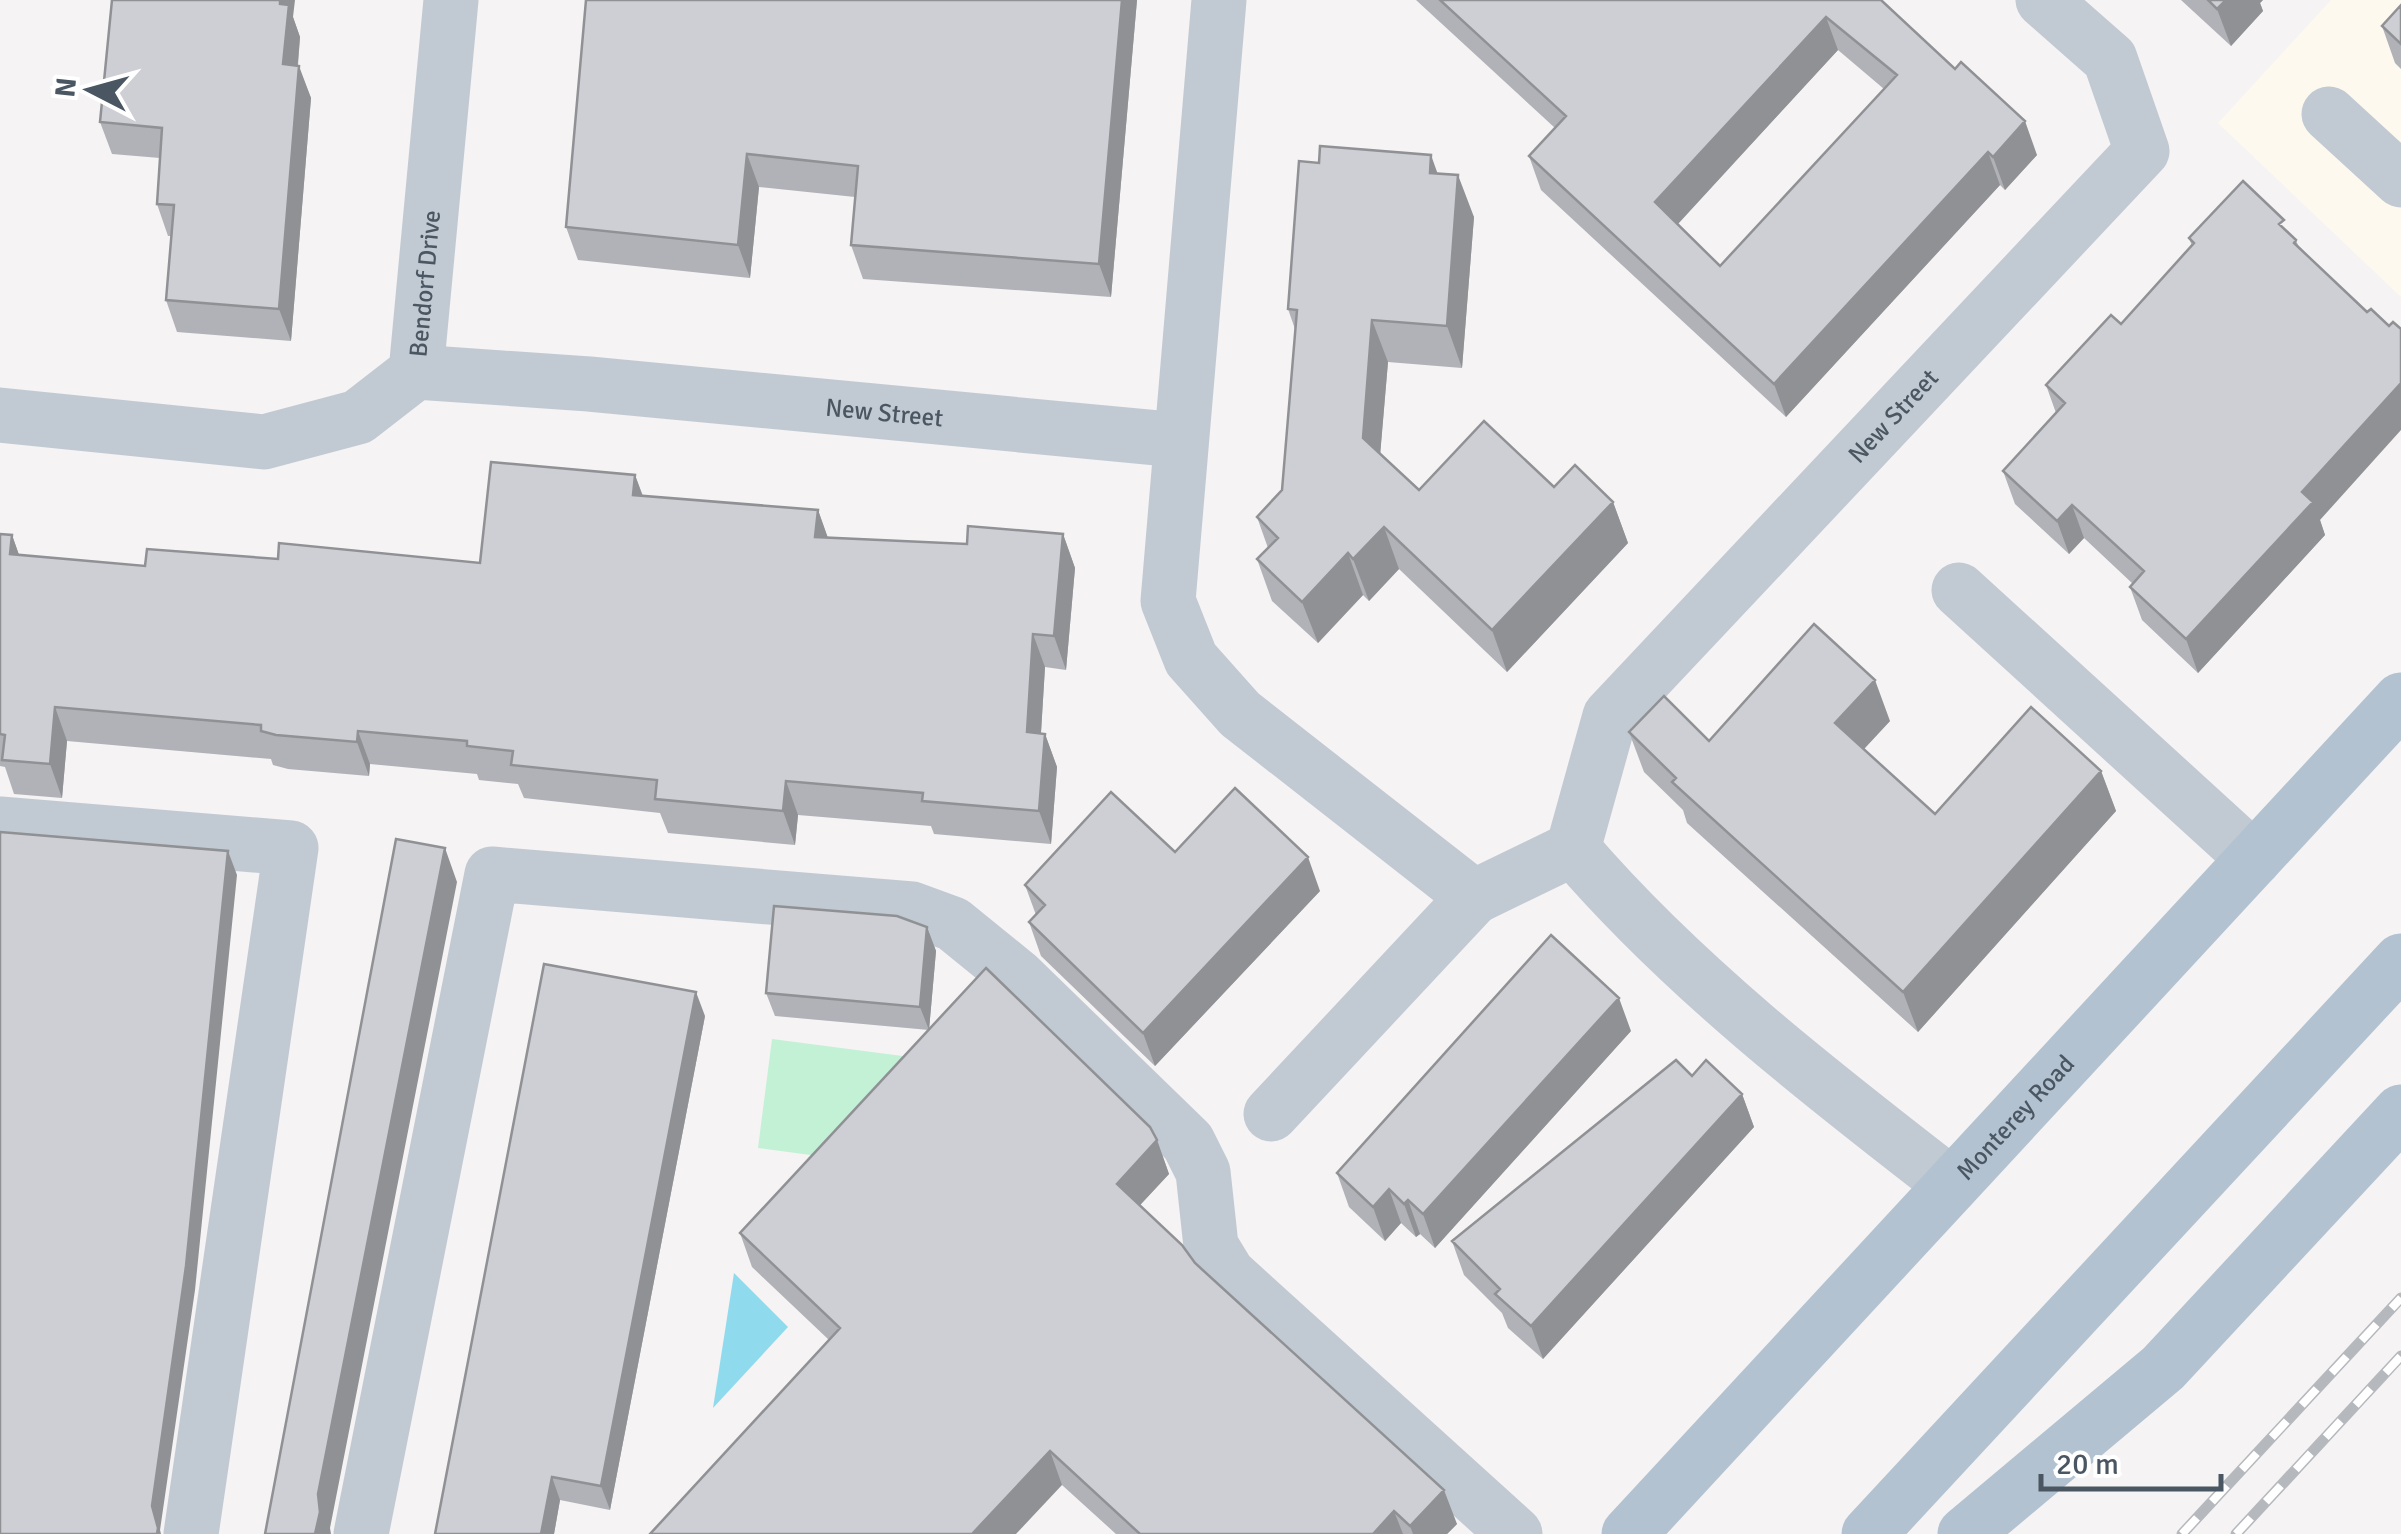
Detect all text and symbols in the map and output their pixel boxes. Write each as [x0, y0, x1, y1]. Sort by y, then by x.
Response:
north arrow [40, 40, 140, 140]
text: N [48, 76, 84, 99]
street label: Bendorf Drive [402, 209, 447, 358]
street label: New Street [1841, 362, 1945, 469]
street label: New Street [824, 391, 945, 433]
street label: Monterey Road [1949, 1048, 2080, 1186]
scale bar [2041, 1429, 2221, 1491]
text: 20 m [2056, 1446, 2119, 1483]

